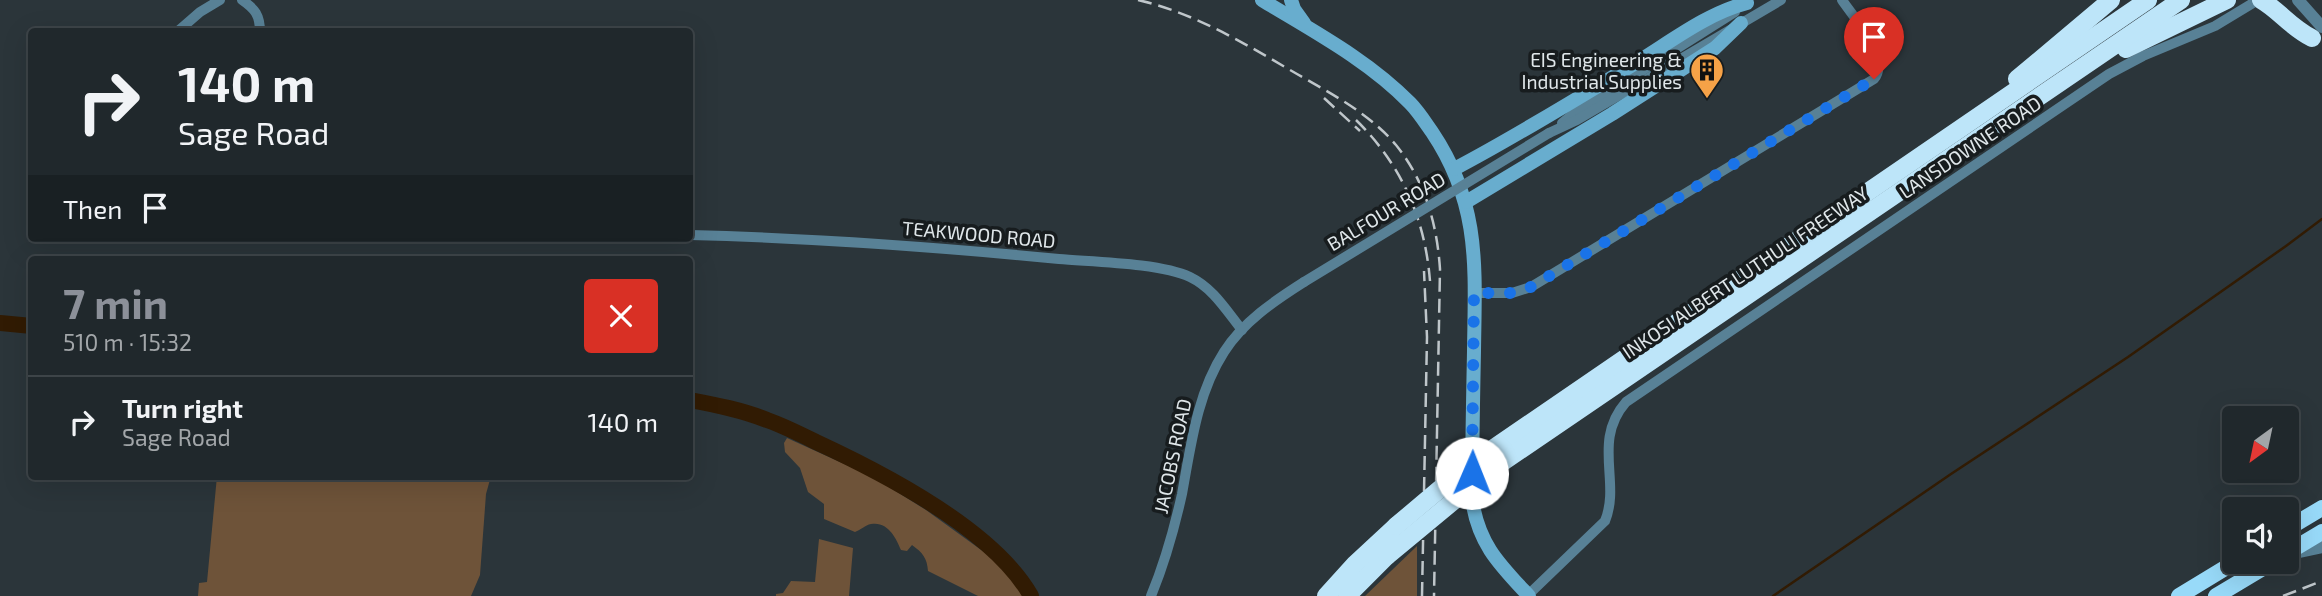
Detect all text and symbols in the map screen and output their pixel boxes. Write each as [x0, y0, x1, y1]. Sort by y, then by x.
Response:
pin [1844, 7, 1904, 79]
icon: arrive [1855, 18, 1893, 56]
place label: EIS Engineering & Industrial Supplies [1521, 48, 1682, 93]
building icon: EIS Engineering & Industrial Supplies [1688, 51, 1726, 100]
text: 140 m [178, 53, 315, 112]
icon: right [63, 56, 154, 147]
street label: LANSDOWNE ROAD [1895, 91, 2045, 203]
text: Sage Road [178, 113, 329, 151]
street label: BALFOUR ROAD [1323, 167, 1449, 255]
street label: INKOSI ALBERT LUTHULI FREEWAY [1618, 181, 1872, 363]
icon: arrive [136, 189, 174, 227]
text: Then [63, 193, 122, 224]
street label: TEAKWOOD ROAD [901, 216, 1057, 252]
text: 7 min [63, 277, 168, 327]
button: close [584, 279, 658, 353]
text: 510 m · 15:32 [63, 328, 192, 356]
text: Turn right [122, 392, 243, 423]
street label: JACOBS ROAD [1149, 396, 1195, 516]
icon: right [63, 403, 101, 441]
text: 140 m [587, 406, 658, 437]
north arrow [2222, 406, 2300, 483]
map controls [2222, 406, 2299, 574]
text: Sage Road [122, 423, 231, 451]
position arrow [1435, 436, 1509, 510]
button: sound [2222, 497, 2299, 574]

